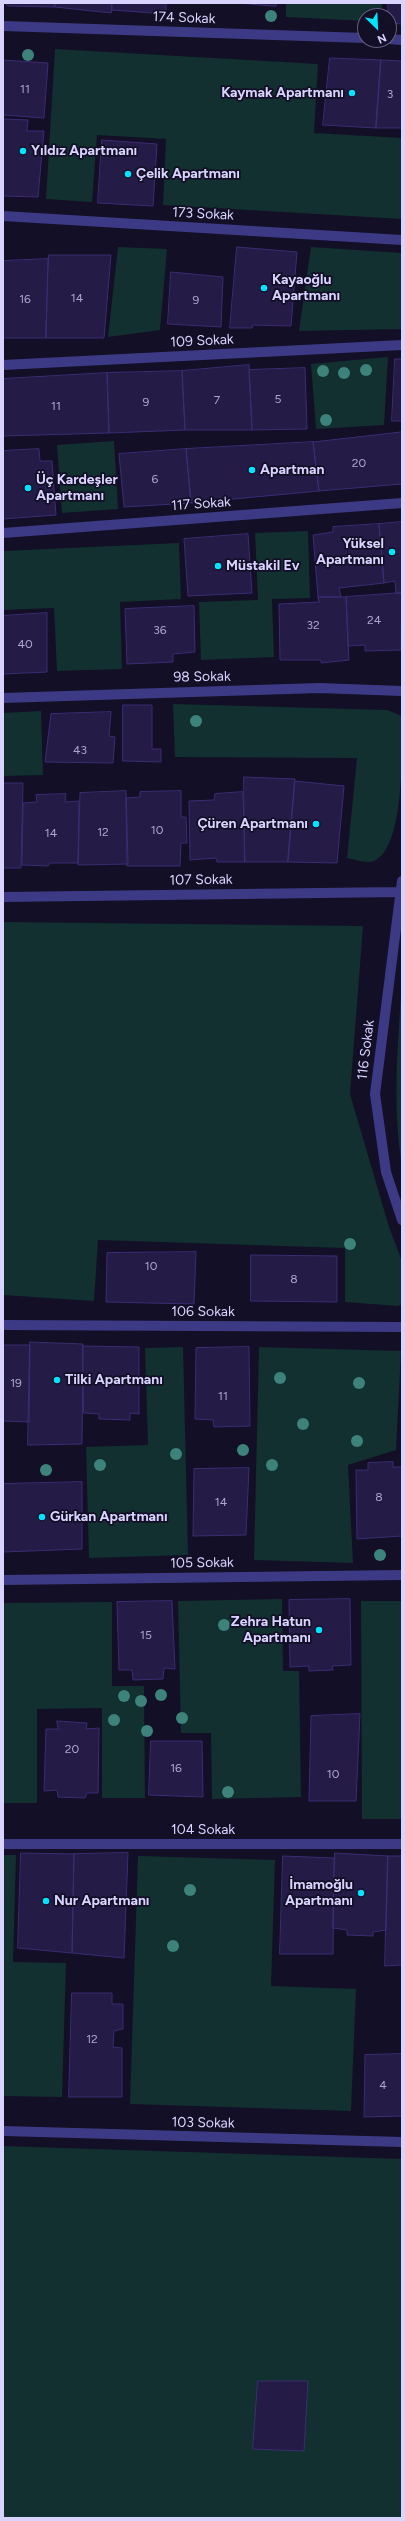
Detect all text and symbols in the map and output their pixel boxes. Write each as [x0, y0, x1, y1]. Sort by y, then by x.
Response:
north arrow [357, 8, 397, 48]
street label: 174 Sokak [152, 9, 216, 27]
text: N [375, 31, 388, 46]
house number: 11 [20, 82, 30, 96]
place label: Kaymak Apartmanı [221, 85, 344, 101]
house number: 3 [387, 87, 393, 101]
marker: Kaymak Apartmanı [347, 88, 357, 98]
place label: Yıldız Apartmanı [31, 143, 137, 159]
marker: Yıldız Apartmanı [18, 146, 28, 156]
place label: Çelik Apartmanı [136, 166, 240, 182]
marker: Çelik Apartmanı [123, 169, 133, 179]
street label: 173 Sokak [172, 204, 234, 224]
place label: Kayaoğlu Apartmanı [272, 272, 340, 304]
marker: Kayaoğlu Apartmanı [259, 283, 269, 293]
house number: 14 [71, 291, 83, 305]
house number: 16 [19, 292, 31, 306]
house number: 9 [193, 293, 199, 307]
street label: 109 Sokak [170, 331, 234, 351]
house number: 5 [275, 392, 281, 406]
house number: 7 [214, 393, 220, 407]
house number: 9 [143, 395, 149, 409]
house number: 11 [51, 399, 61, 413]
house number: 20 [352, 456, 366, 470]
place label: Apartman [260, 462, 324, 478]
marker: Apartman [247, 465, 257, 475]
place label: Üç Kardeşler Apartmanı [36, 472, 118, 504]
house number: 6 [152, 472, 158, 486]
marker: Üç Kardeşler Apartmanı [23, 483, 33, 493]
street label: 117 Sokak [171, 494, 231, 514]
place label: Yüksel Apartmanı [316, 536, 384, 568]
marker: Yüksel Apartmanı [387, 547, 397, 557]
place label: Müstakil Ev [226, 558, 299, 574]
marker: Müstakil Ev [213, 561, 223, 571]
house number: 24 [367, 613, 381, 627]
house number: 32 [306, 618, 320, 632]
house number: 36 [153, 623, 167, 637]
house number: 40 [17, 637, 33, 651]
street label: 98 Sokak [173, 668, 231, 686]
house number: 43 [73, 743, 87, 757]
place label: Çüren Apartmanı [197, 816, 308, 832]
marker: Çüren Apartmanı [311, 819, 321, 829]
house number: 10 [151, 823, 163, 837]
house number: 12 [97, 825, 109, 839]
house number: 14 [45, 826, 57, 840]
street label: 107 Sokak [169, 871, 233, 889]
street label: 116 Sokak [354, 1019, 378, 1081]
house number: 10 [145, 1259, 157, 1273]
house number: 8 [290, 1272, 298, 1286]
street label: 106 Sokak [171, 1304, 235, 1320]
place label: Tilki Apartmanı [65, 1372, 163, 1388]
marker: Tilki Apartmanı [52, 1375, 62, 1385]
house number: 19 [10, 1376, 22, 1390]
house number: 11 [218, 1389, 228, 1403]
house number: 8 [375, 1490, 383, 1504]
house number: 14 [215, 1495, 227, 1509]
place label: Gürkan Apartmanı [50, 1509, 168, 1525]
marker: Gürkan Apartmanı [37, 1512, 47, 1522]
street label: 105 Sokak [170, 1554, 234, 1572]
place label: Zehra Hatun Apartmanı [231, 1614, 311, 1646]
marker: Zehra Hatun Apartmanı [314, 1625, 324, 1635]
house number: 15 [140, 1628, 152, 1642]
house number: 20 [65, 1742, 79, 1756]
house number: 16 [170, 1761, 182, 1775]
house number: 10 [327, 1767, 339, 1781]
street label: 104 Sokak [171, 1822, 235, 1838]
place label: İmamoğlu Apartmanı [285, 1877, 353, 1910]
marker: İmamoğlu Apartmanı [356, 1888, 366, 1898]
place label: Nur Apartmanı [54, 1893, 150, 1909]
marker: Nur Apartmanı [41, 1896, 51, 1906]
house number: 12 [86, 2032, 98, 2046]
house number: 4 [379, 2078, 387, 2092]
street label: 103 Sokak [171, 2114, 235, 2132]

